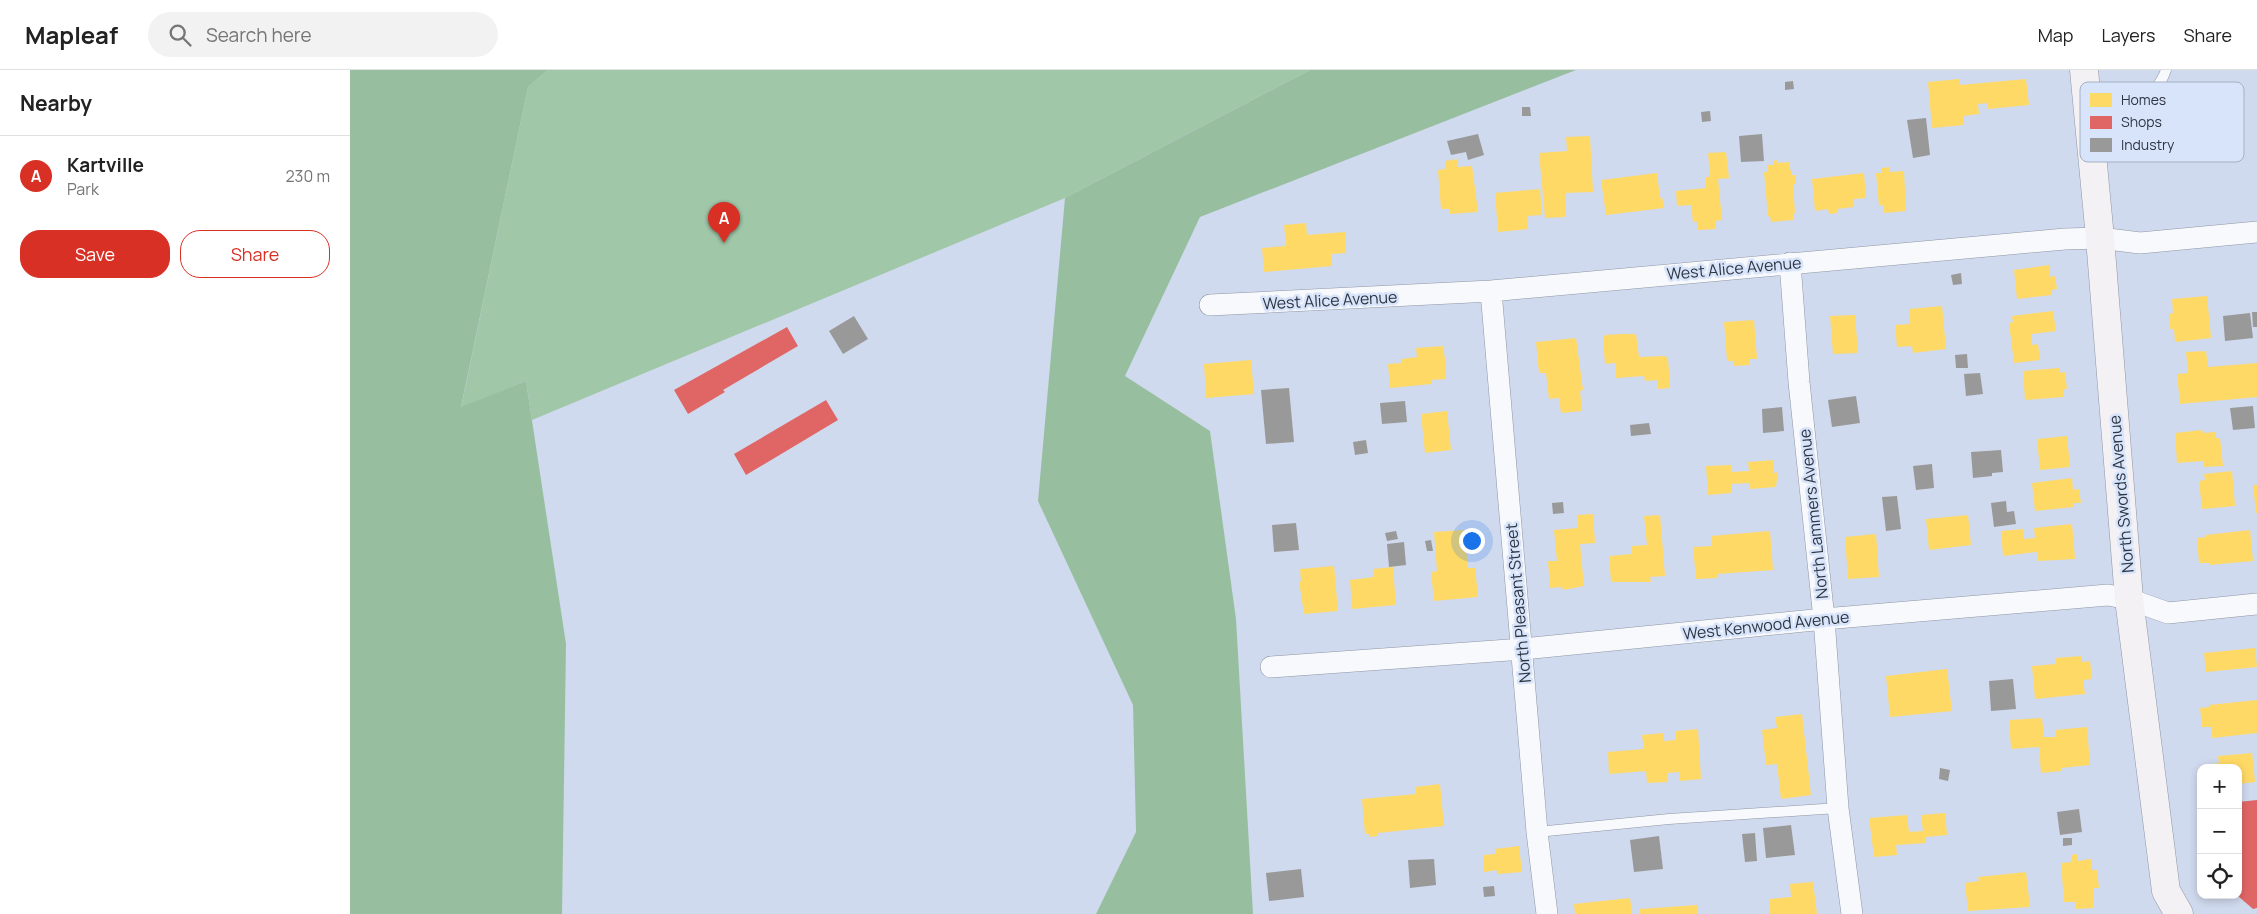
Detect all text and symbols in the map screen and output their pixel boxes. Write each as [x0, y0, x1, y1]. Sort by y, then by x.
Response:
search box [148, 12, 498, 57]
text: Mapleaf [25, 18, 118, 51]
icon: search [166, 21, 194, 49]
text: Search here [206, 22, 312, 48]
text: Map [2038, 23, 2073, 47]
text: Layers [2101, 23, 2155, 47]
text: Share [2183, 23, 2232, 47]
legend [2080, 82, 2244, 162]
text: Nearby [20, 89, 92, 117]
text: Homes [2121, 90, 2166, 109]
text: Shops [2121, 112, 2162, 131]
text: Industry [2121, 135, 2175, 154]
text: Kartville [67, 152, 144, 178]
text: A [31, 165, 41, 187]
text: 230 m [286, 165, 330, 187]
text: Park [67, 178, 99, 200]
pin: A [708, 202, 740, 243]
button: Save [20, 230, 170, 278]
button: Share [180, 230, 330, 278]
street label: West Alice Avenue [1666, 251, 1802, 285]
street label: West Alice Avenue [1262, 285, 1398, 315]
street label: North Swords Avenue [2103, 414, 2139, 574]
street label: North Lammers Avenue [1793, 428, 1833, 600]
street label: North Pleasant Street [1500, 522, 1536, 684]
your location [1459, 528, 1485, 554]
street label: West Kenwood Avenue [1682, 605, 1850, 645]
map controls [2197, 764, 2242, 899]
button: + [2197, 764, 2242, 809]
button: − [2197, 809, 2242, 854]
button: locate [2197, 854, 2242, 899]

